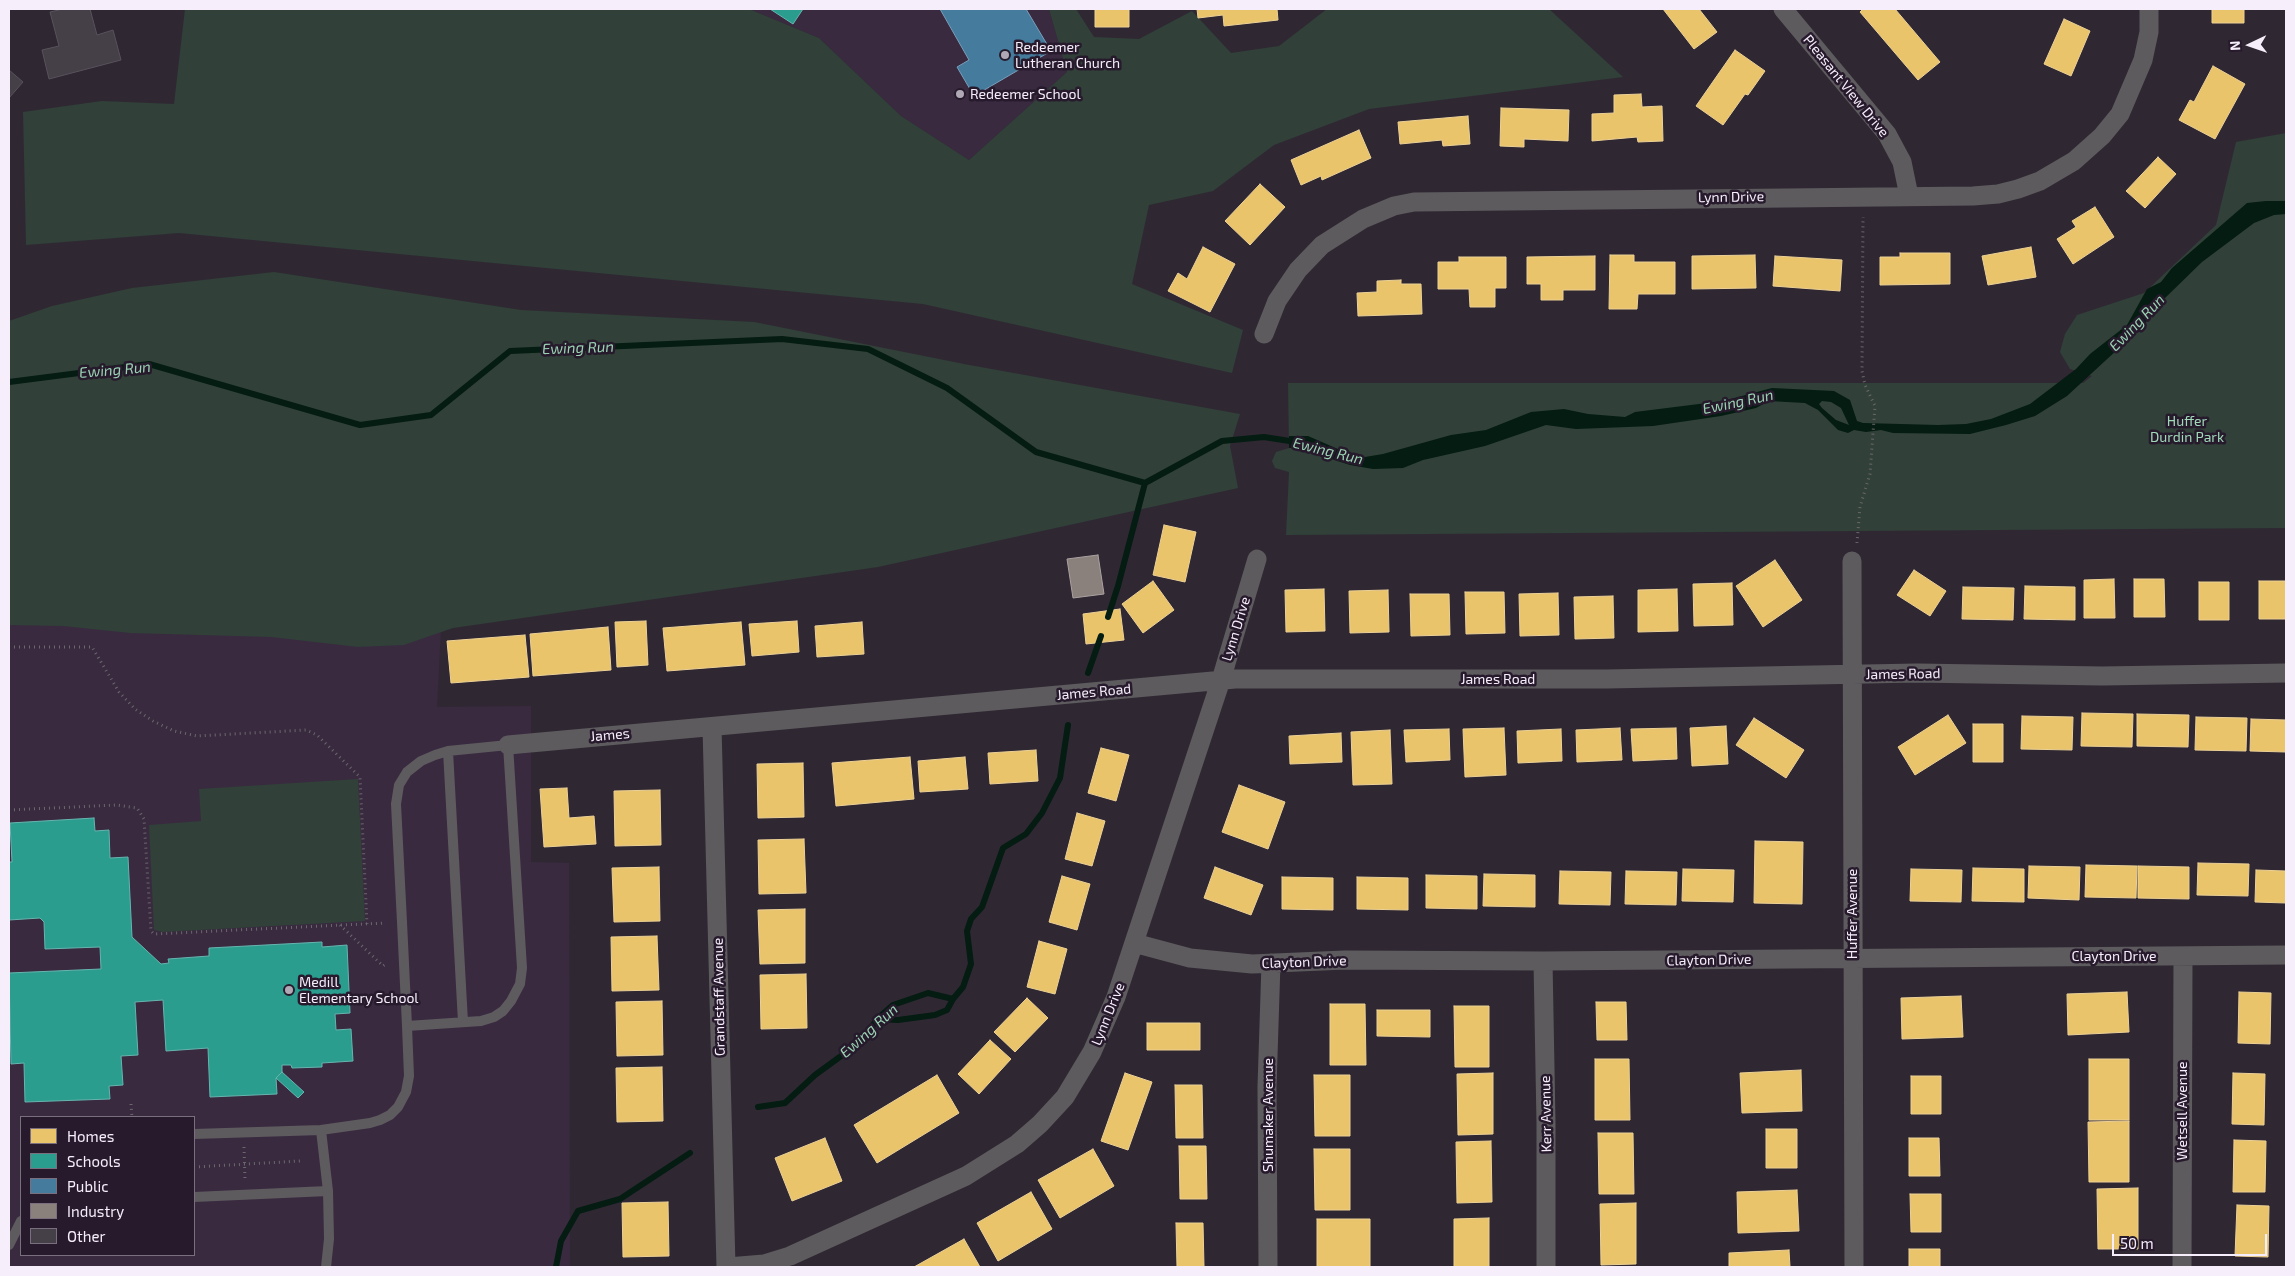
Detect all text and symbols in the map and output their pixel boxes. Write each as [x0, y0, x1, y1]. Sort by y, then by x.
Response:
north arrow [2225, 20, 2275, 70]
street label: Pleasant View Drive [1800, 32, 1892, 140]
place label: Redeemer Lutheran Church [1015, 39, 1120, 72]
text: N [2226, 40, 2243, 51]
marker: Redeemer Lutheran Church [999, 49, 1011, 61]
place label: Redeemer School [970, 86, 1081, 102]
marker: Redeemer School [954, 88, 966, 100]
street label: Lynn Drive [1698, 188, 1764, 206]
water label: Ewing Run [2106, 291, 2168, 355]
water label: Ewing Run [542, 338, 614, 358]
water label: Ewing Run [78, 358, 152, 382]
water label: Ewing Run [1701, 386, 1775, 418]
park label: Huffer Durdin Park [2150, 413, 2224, 446]
water label: Ewing Run [1291, 434, 1365, 468]
street label: Lynn Drive [1218, 595, 1254, 663]
street label: James Road [1866, 665, 1940, 683]
street label: James Road [1461, 671, 1535, 687]
street label: James Road [1056, 680, 1132, 704]
street label: James [590, 725, 630, 745]
street label: Huffer Avenue [1844, 869, 1860, 959]
street label: Grandstaff Avenue [710, 938, 728, 1056]
street label: Clayton Drive [2071, 948, 2157, 964]
street label: Clayton Drive [1666, 951, 1752, 969]
street label: Clayton Drive [1261, 952, 1347, 972]
place label: Medill Elementary School [299, 974, 418, 1006]
street label: Lynn Drive [1088, 980, 1128, 1048]
marker: Medill Elementary School [283, 984, 295, 996]
water label: Ewing Run [836, 1000, 902, 1062]
street label: Shumaker Avenue [1260, 1058, 1276, 1172]
street label: Wetsell Avenue [2174, 1062, 2190, 1160]
street label: Kerr Avenue [1537, 1075, 1555, 1153]
legend [20, 1116, 195, 1256]
text: Homes [67, 1127, 114, 1145]
text: Schools [67, 1152, 121, 1170]
text: Public [67, 1177, 108, 1195]
text: Industry [67, 1202, 124, 1220]
scale bar [2115, 1224, 2270, 1256]
text: Other [67, 1227, 106, 1245]
text: 50 m [2120, 1234, 2154, 1252]

